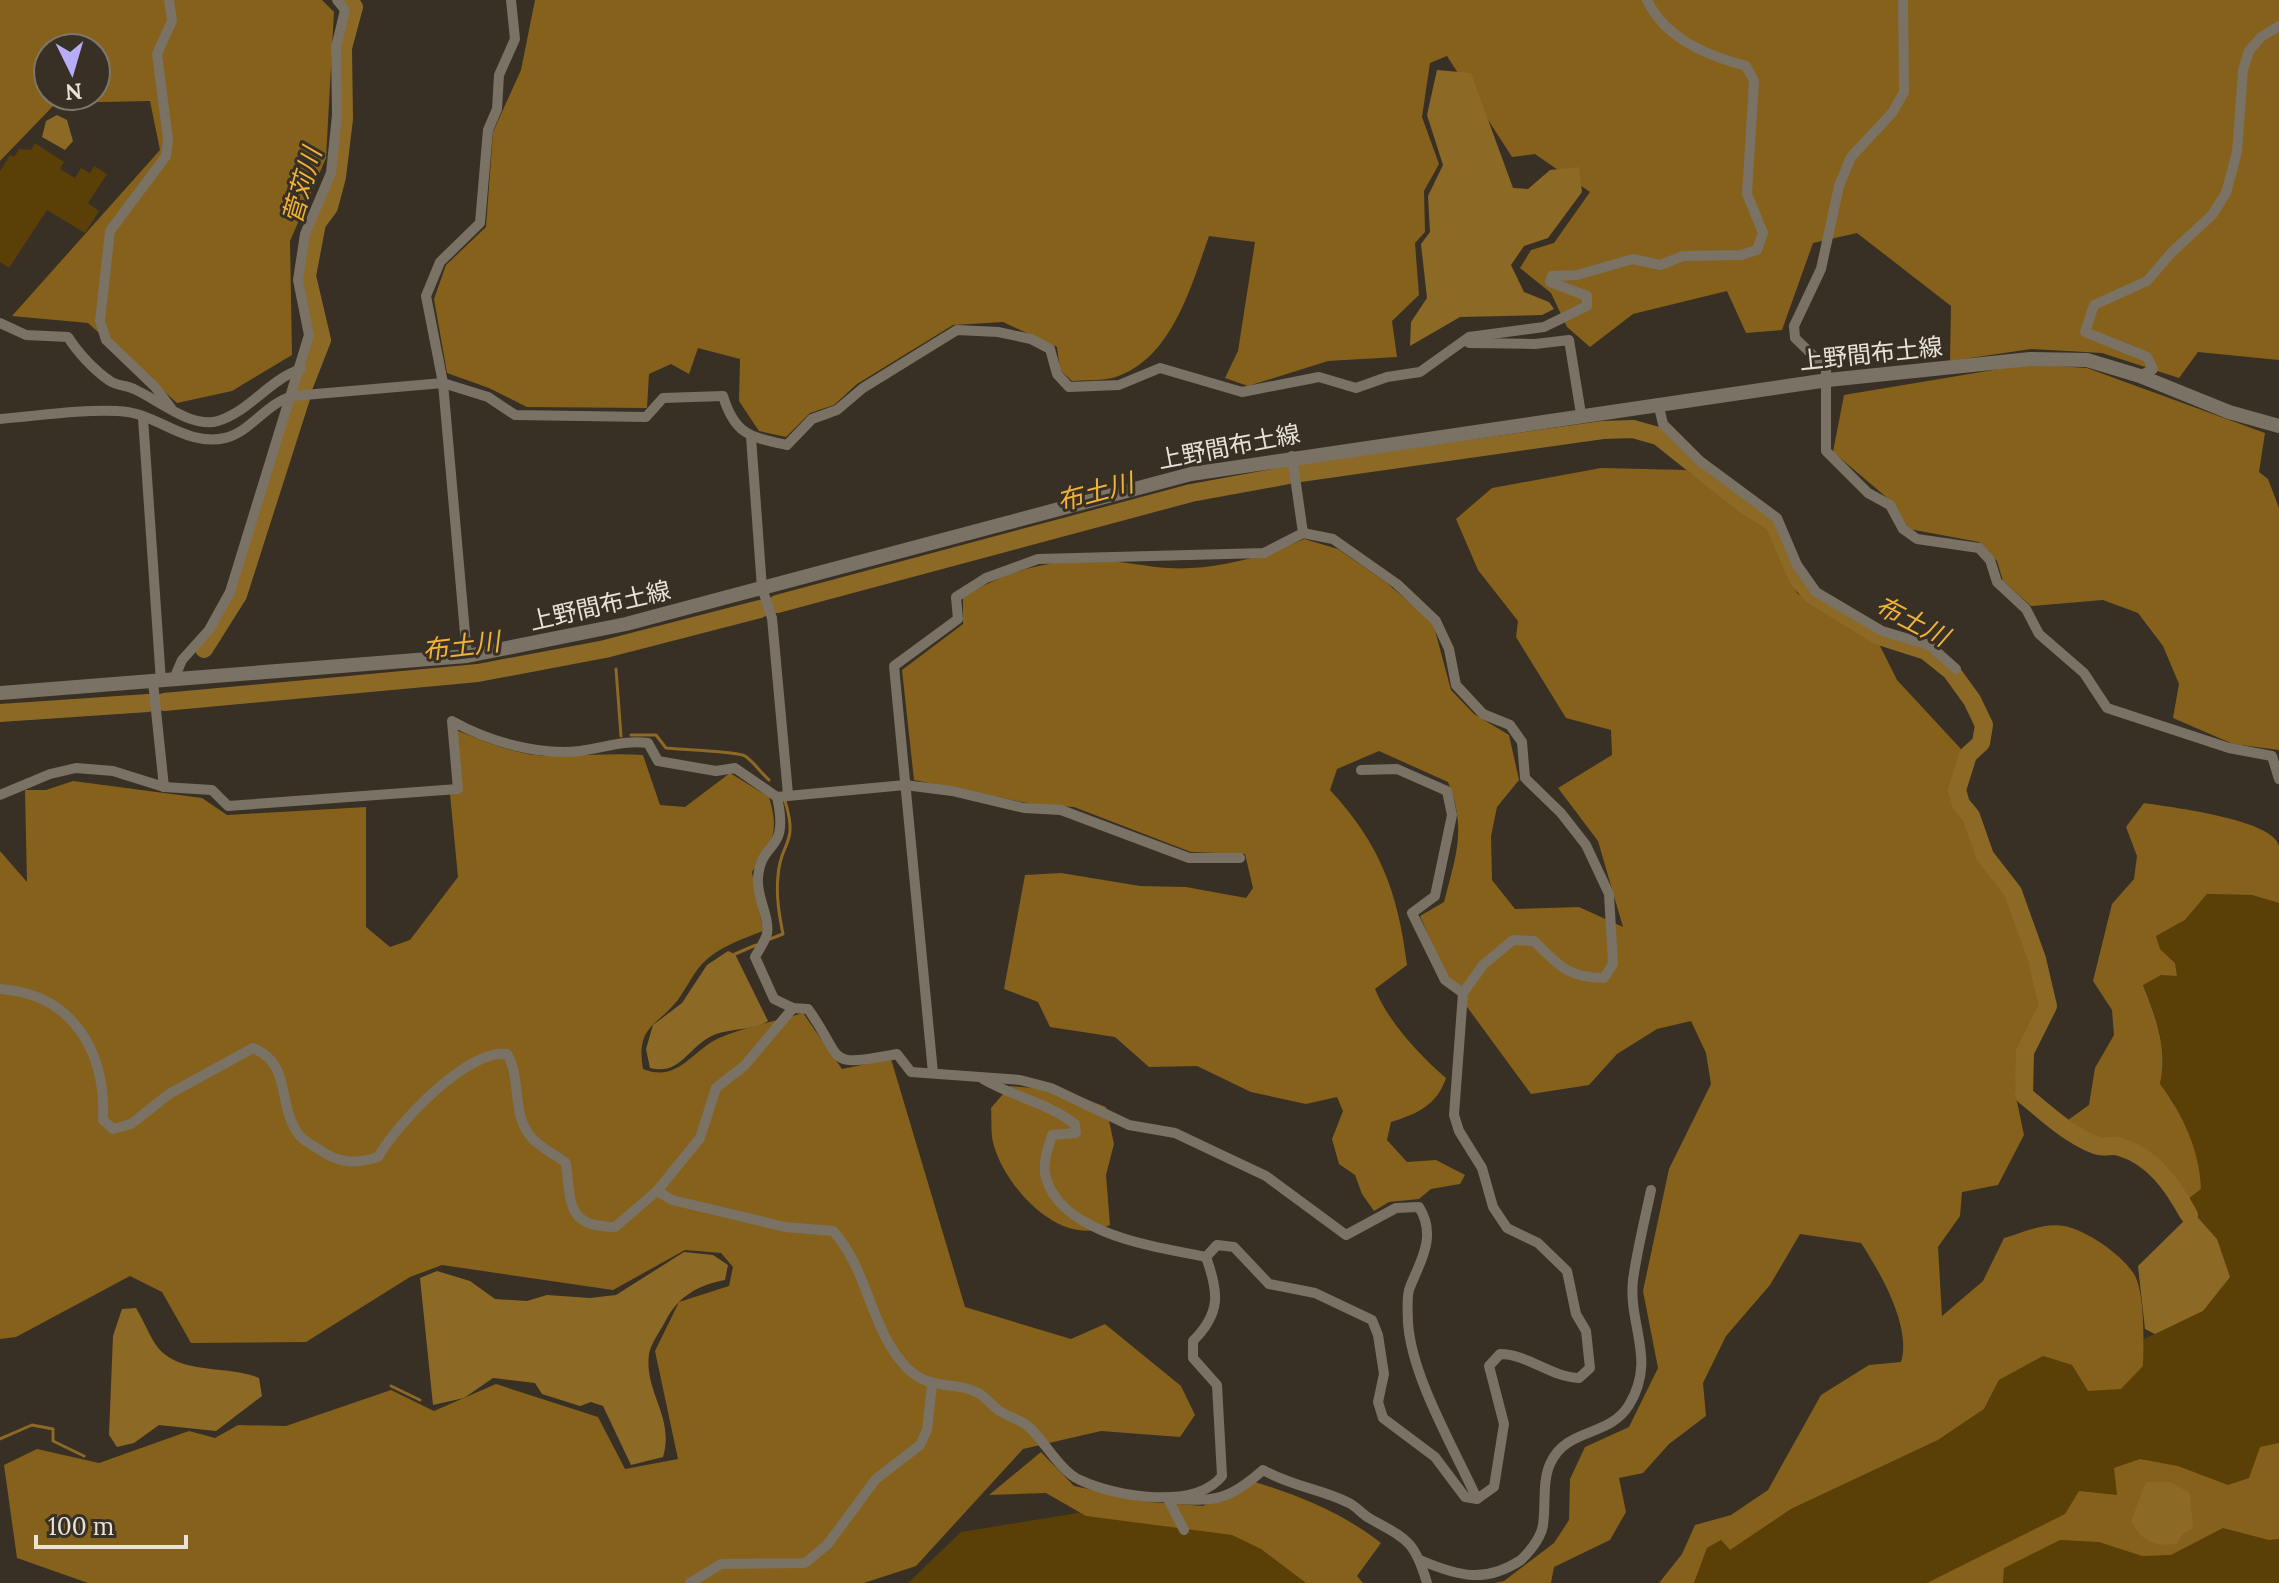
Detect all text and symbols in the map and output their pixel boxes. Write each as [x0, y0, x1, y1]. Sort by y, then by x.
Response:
north arrow [32, 32, 112, 112]
text: N [64, 77, 83, 107]
water label: 菅苅川 [275, 141, 329, 228]
street label: 上野間布土線 [1798, 331, 1944, 376]
street label: 上野間布土線 [1155, 418, 1303, 475]
water label: 布土川 [1053, 465, 1140, 518]
street label: 上野間布土線 [526, 574, 674, 637]
water label: 布土川 [1870, 588, 1957, 654]
water label: 布土川 [420, 624, 505, 667]
scale bar [36, 1499, 186, 1549]
text: 100 m [48, 1511, 114, 1542]

